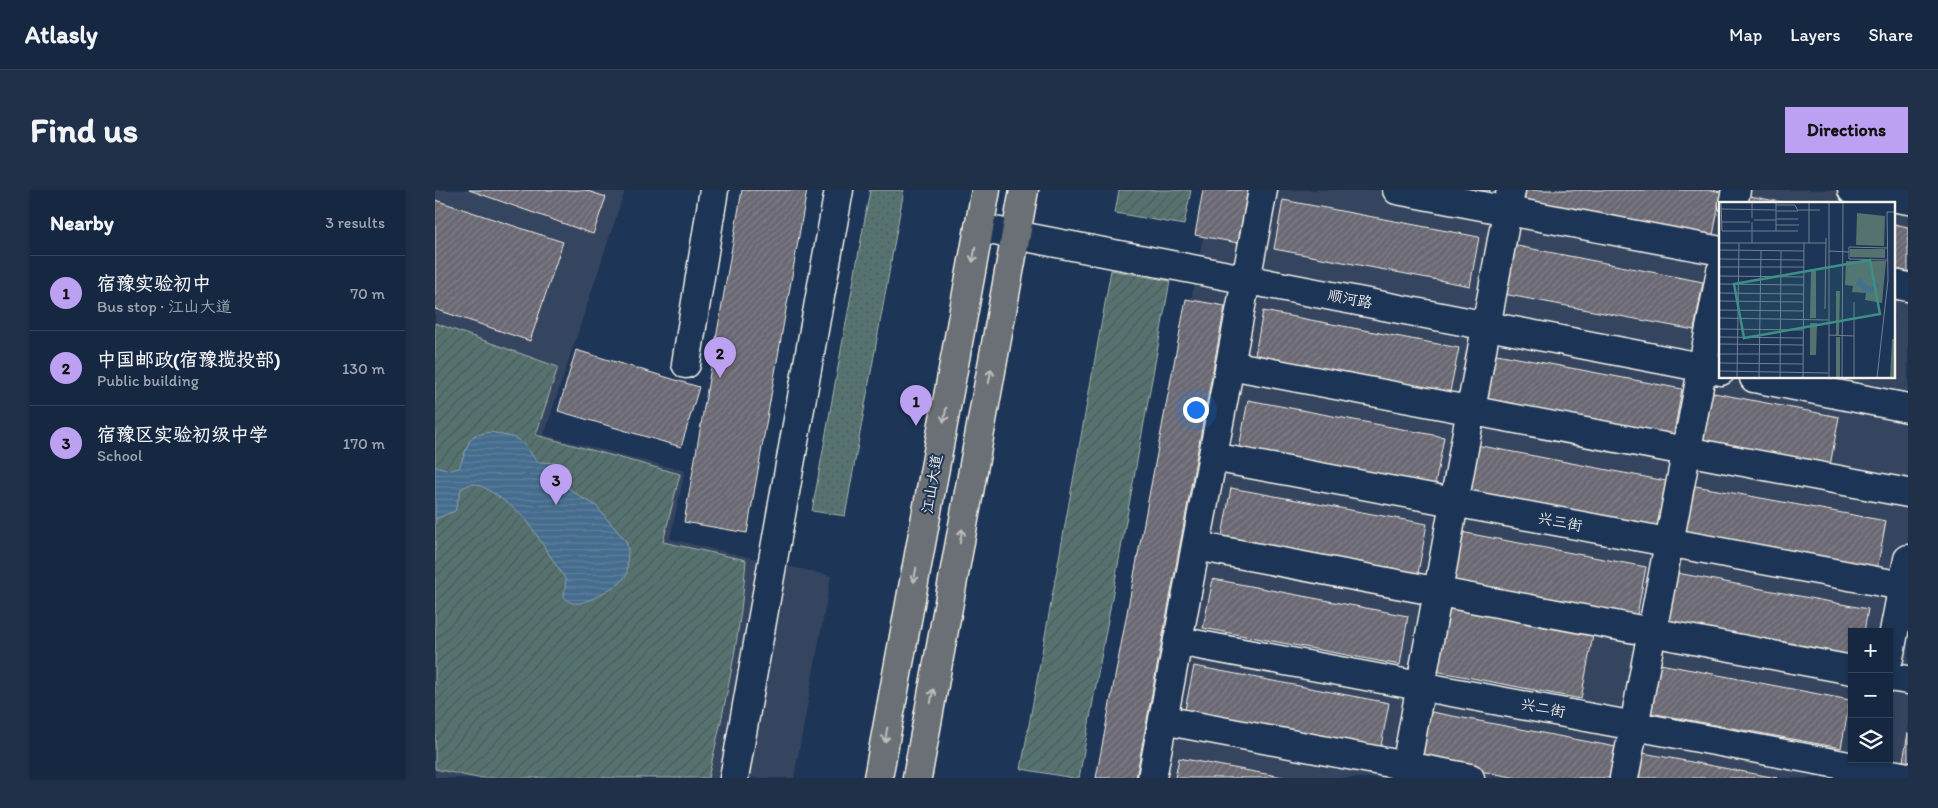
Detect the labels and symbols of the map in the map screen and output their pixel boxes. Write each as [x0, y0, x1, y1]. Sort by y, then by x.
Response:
inset map [1719, 202, 1895, 379]
one-way arrow [969, 247, 978, 263]
street label: 顺河路 [1326, 286, 1374, 312]
pin: 2 [704, 337, 736, 378]
one-way arrow [985, 368, 995, 384]
pin: 1 [900, 385, 932, 426]
your location [1183, 397, 1209, 423]
one-way arrow [939, 407, 949, 423]
street label: 江山大道 [918, 453, 946, 515]
pin: 3 [540, 464, 572, 505]
street label: 兴三街 [1536, 509, 1584, 535]
one-way arrow [957, 528, 967, 544]
one-way arrow [910, 566, 920, 582]
one-way arrow [928, 688, 938, 704]
street label: 兴二街 [1519, 695, 1567, 721]
one-way arrow [881, 726, 891, 742]

